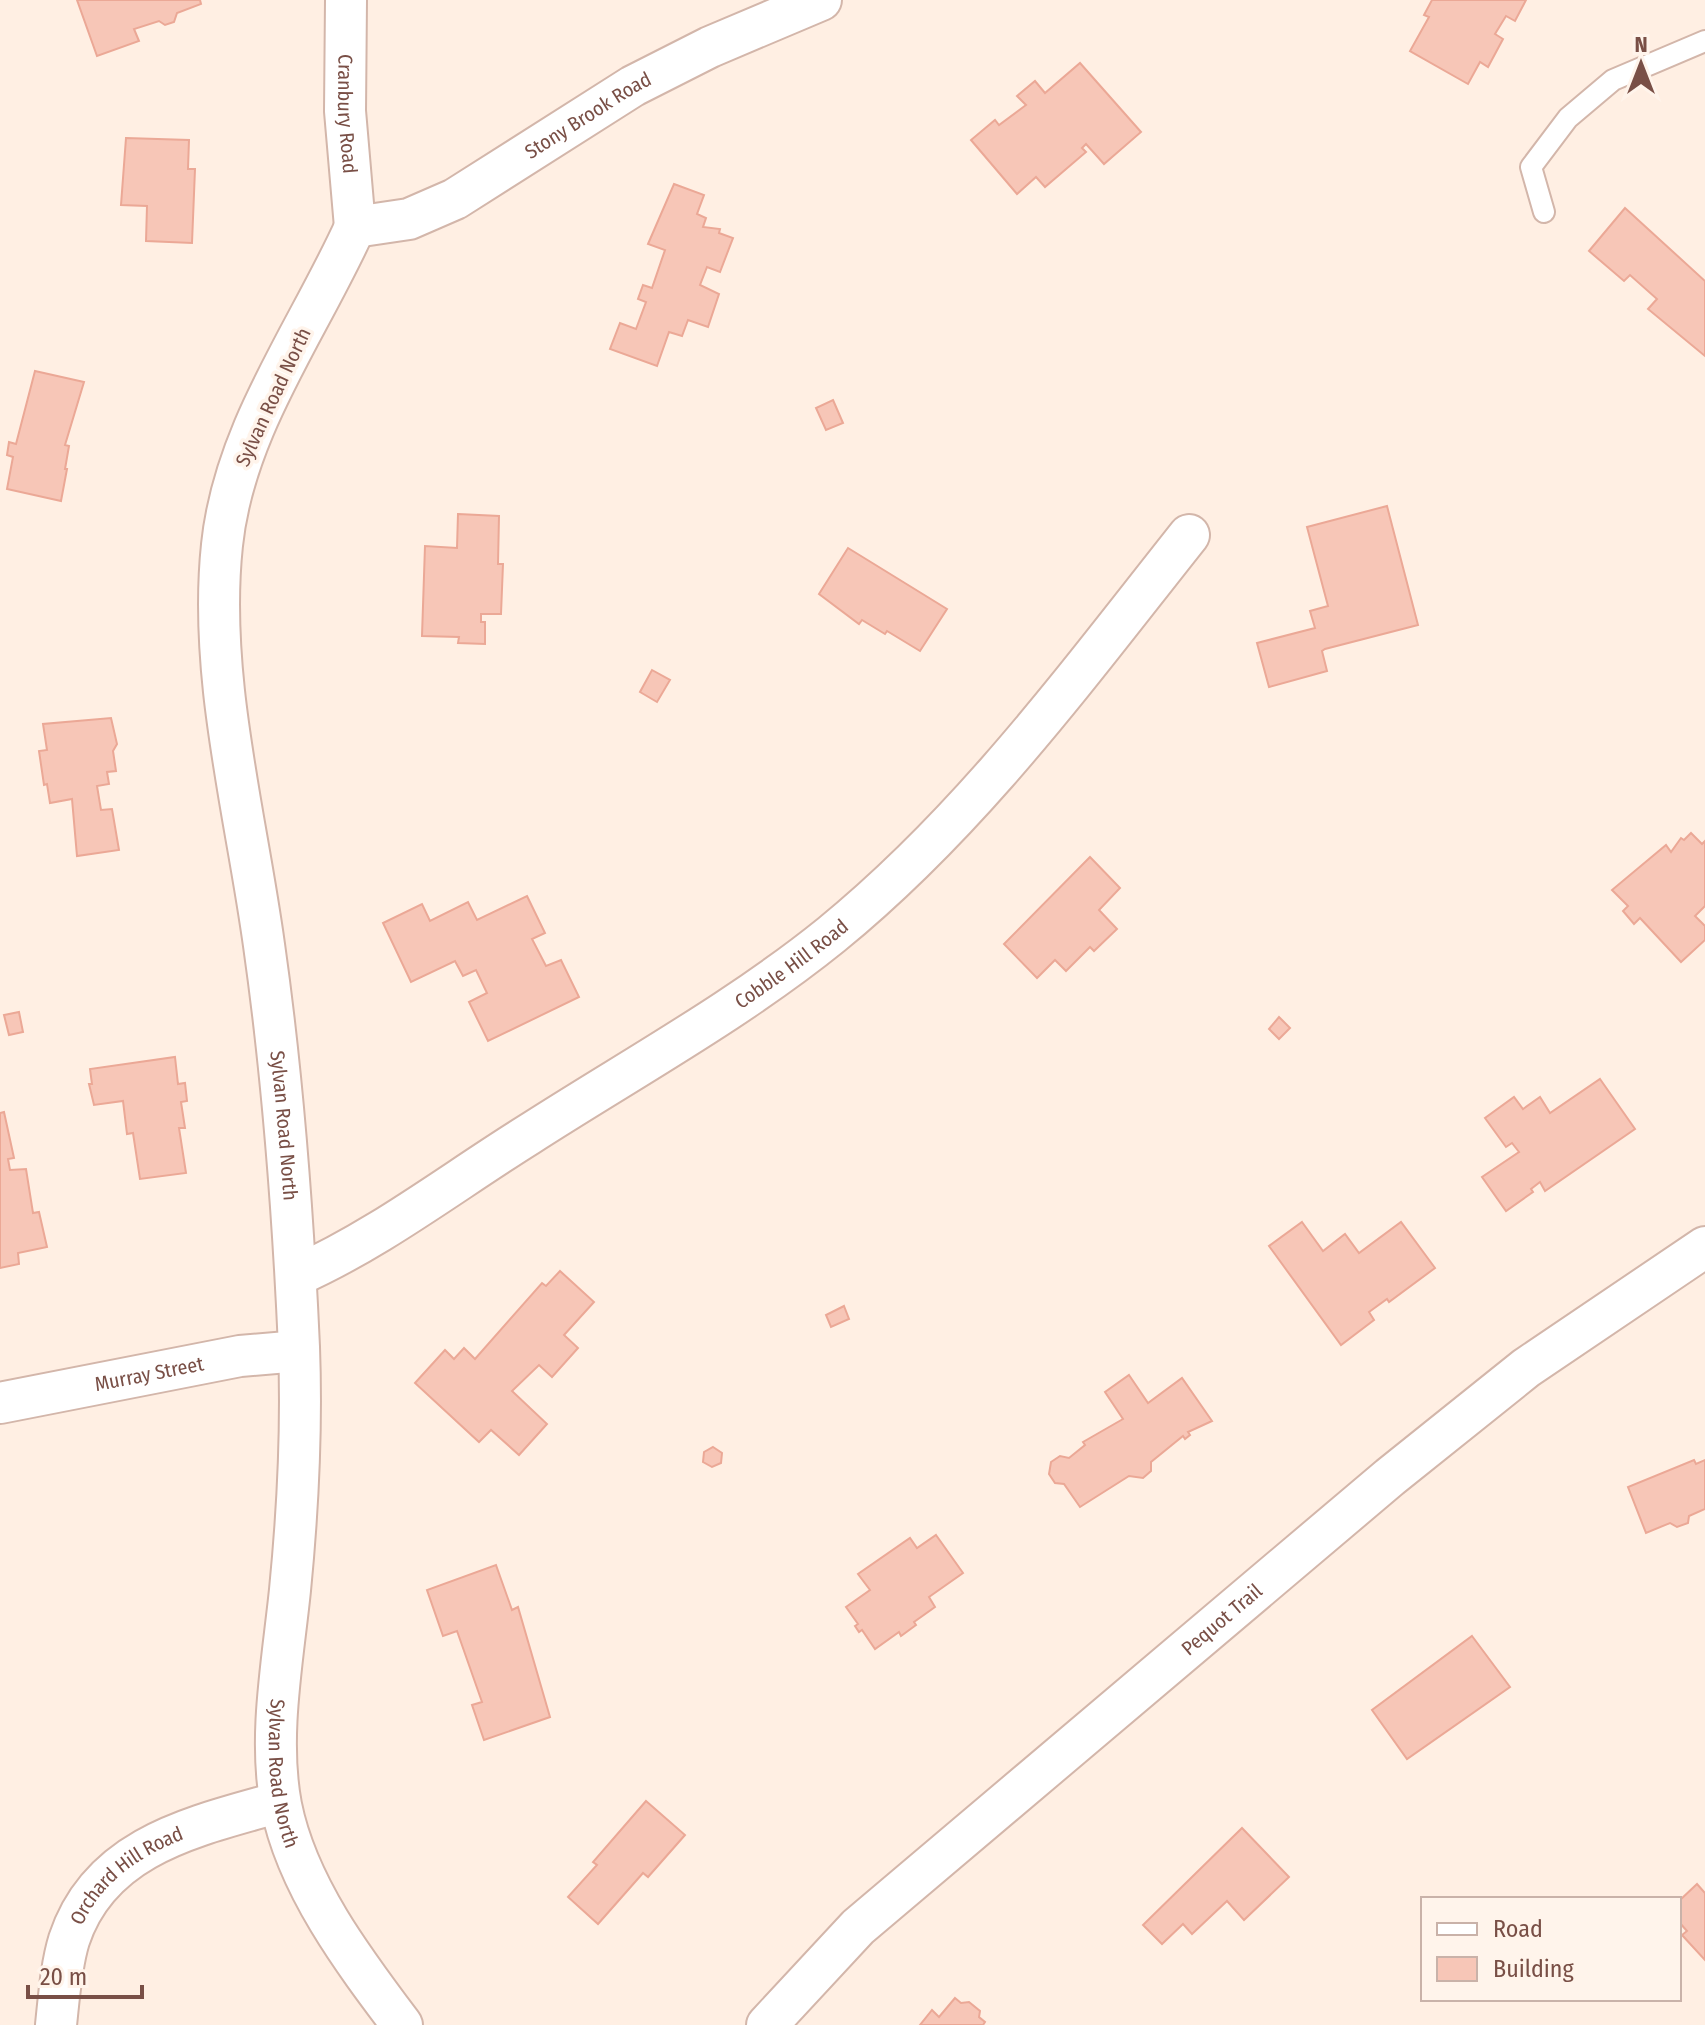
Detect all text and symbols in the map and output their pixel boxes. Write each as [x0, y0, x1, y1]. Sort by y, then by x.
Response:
north arrow [1601, 24, 1681, 104]
text: N [1634, 31, 1648, 58]
street label: Cranbury Road [333, 54, 362, 175]
street label: Stony Brook Road [520, 67, 655, 164]
street label: Sylvan Road North [230, 324, 316, 470]
street label: Cobble Hill Road [730, 914, 853, 1014]
street label: Sylvan Road North [265, 1049, 303, 1201]
street label: Murray Street [93, 1351, 206, 1396]
street label: Pequot Trail [1176, 1579, 1267, 1660]
street label: Sylvan Road North [264, 1698, 304, 1851]
street label: Orchard Hill Road [65, 1821, 186, 1928]
legend [1421, 1897, 1681, 2001]
text: Road [1493, 1915, 1543, 1943]
scale bar [28, 1949, 142, 1999]
text: Building [1493, 1955, 1575, 1983]
text: 20 m [40, 1963, 87, 1991]

